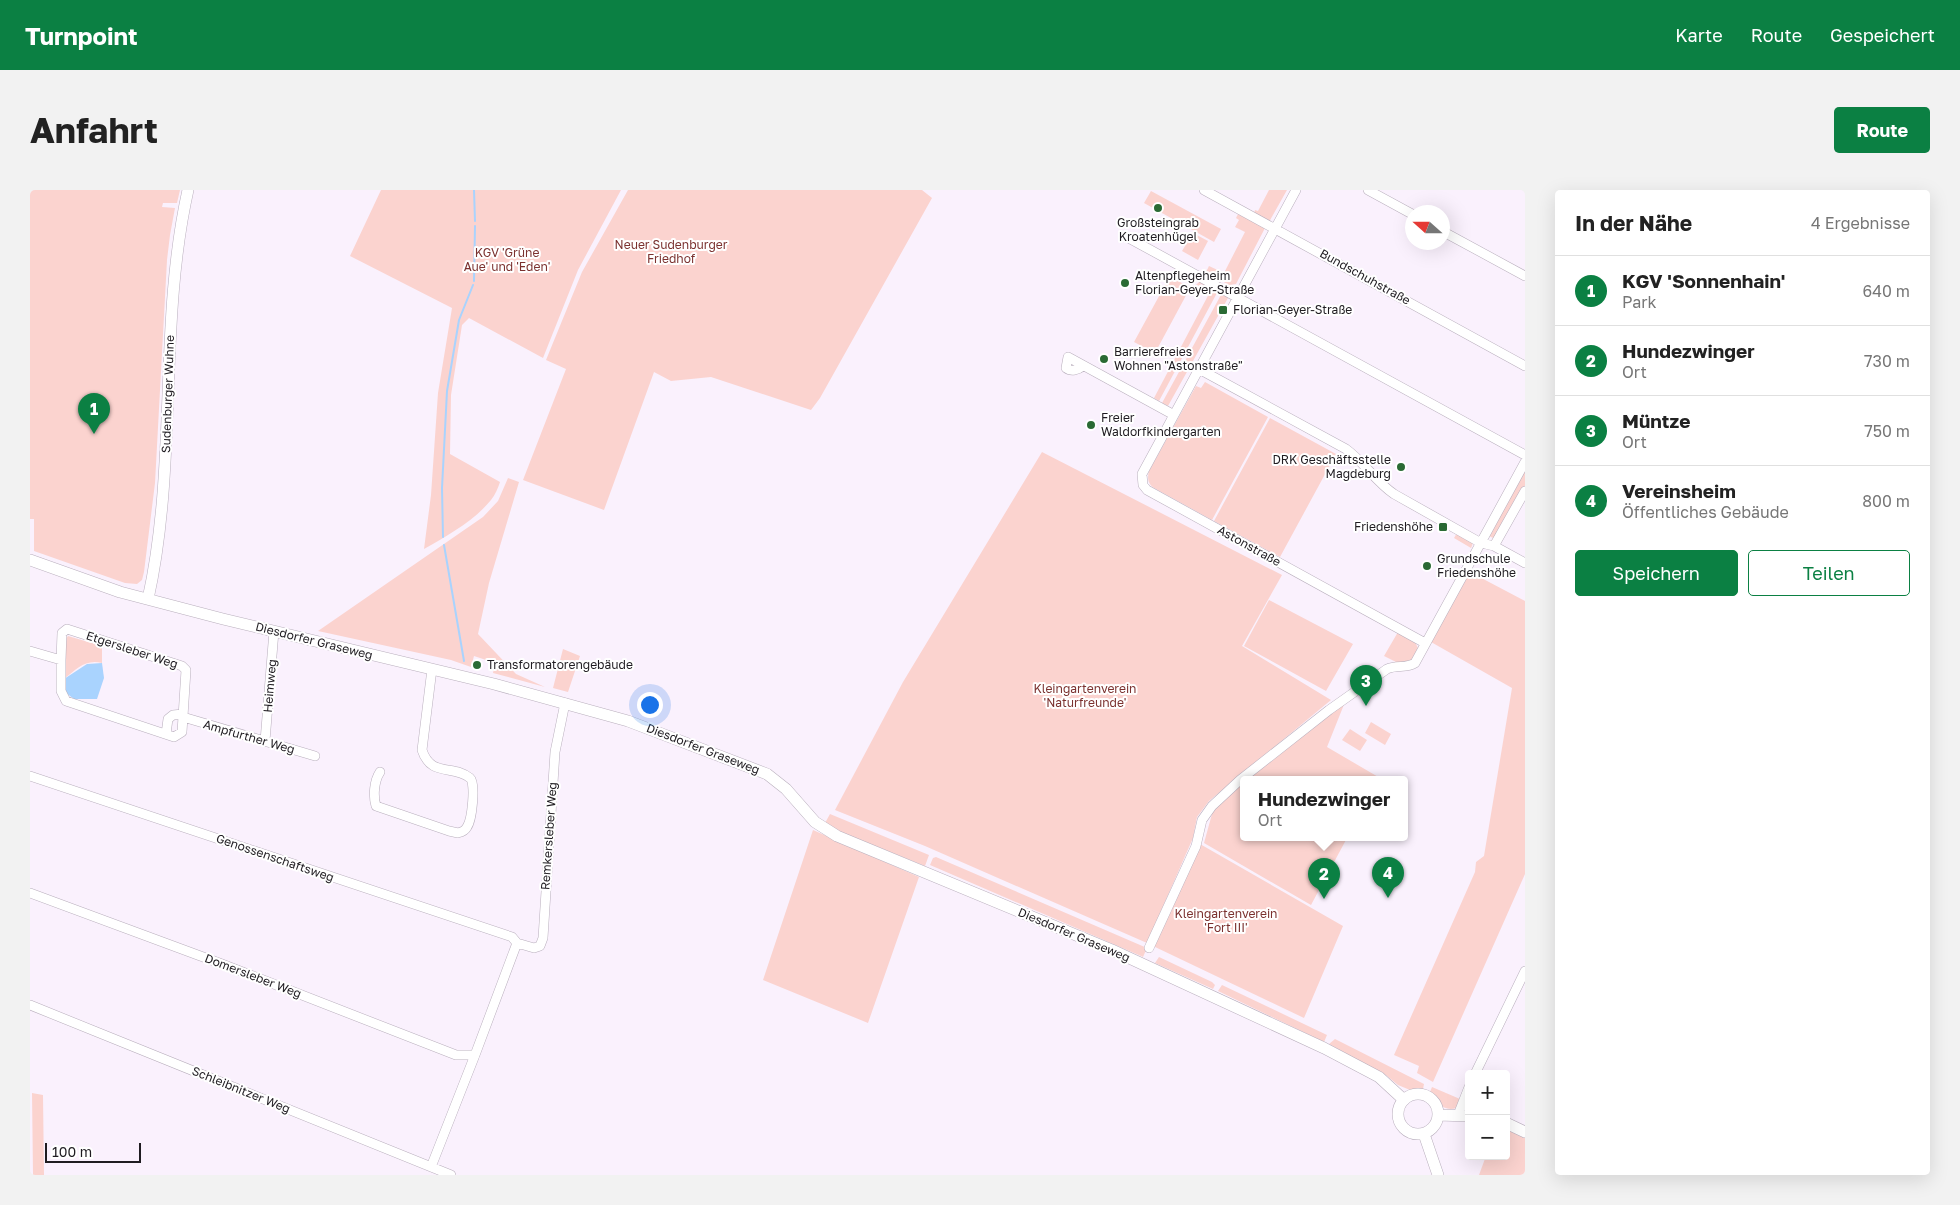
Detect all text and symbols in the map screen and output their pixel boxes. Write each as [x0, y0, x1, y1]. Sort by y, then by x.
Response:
text: Turnpoint [25, 21, 138, 50]
text: Karte [1675, 24, 1723, 46]
text: Route [1751, 24, 1802, 46]
text: Gespeichert [1830, 24, 1935, 46]
button: Route [1834, 107, 1930, 153]
text: Anfahrt [30, 109, 158, 151]
marker: Großsteingrab Kroatenhügel [1152, 202, 1164, 214]
north arrow [1405, 205, 1450, 250]
text: In der Nähe [1575, 210, 1692, 236]
text: 4 Ergebnisse [1811, 213, 1910, 233]
place label: Großsteingrab Kroatenhügel [1117, 215, 1199, 244]
park label: Neuer Sudenburger Friedhof [615, 237, 728, 266]
park label: KGV 'Grüne Aue' und 'Eden' [464, 245, 550, 274]
street label: Bundschuhstraße [1317, 245, 1413, 308]
place label: Altenpflegeheim Florian-Geyer-Straße [1135, 268, 1254, 297]
text: KGV 'Sonnenhain' [1622, 269, 1785, 292]
marker: Altenpflegeheim Florian-Geyer-Straße [1119, 277, 1131, 289]
text: 1 [1587, 281, 1595, 301]
text: 640 m [1862, 281, 1910, 301]
text: Park [1622, 292, 1657, 312]
place label: Florian-Geyer-Straße [1233, 302, 1352, 317]
marker: Florian-Geyer-Straße [1217, 304, 1229, 316]
street label: Sudenburger Wuhne [158, 335, 177, 453]
text: Hundezwinger [1622, 339, 1755, 362]
place label: Barrierefreies Wohnen "Astonstraße" [1114, 344, 1243, 373]
text: 2 [1586, 351, 1596, 371]
text: 730 m [1864, 351, 1910, 371]
marker: Barrierefreies Wohnen "Astonstraße" [1098, 353, 1110, 365]
text: Ort [1622, 362, 1647, 382]
pin: 1 [78, 393, 110, 434]
text: Müntze [1622, 409, 1690, 432]
place label: Freier Waldorfkindergarten [1101, 410, 1221, 439]
marker: Freier Waldorfkindergarten [1085, 419, 1097, 431]
text: 3 [1586, 421, 1596, 441]
text: 750 m [1864, 421, 1910, 441]
text: Ort [1622, 432, 1647, 452]
place label: DRK Geschäftsstelle Magdeburg [1272, 452, 1391, 481]
marker: DRK Geschäftsstelle Magdeburg [1395, 461, 1407, 473]
text: Vereinsheim [1622, 479, 1736, 502]
text: 4 [1586, 491, 1596, 511]
text: 800 m [1862, 491, 1910, 511]
text: Öffentliches Gebäude [1622, 502, 1789, 522]
place label: Friedenshöhe [1354, 519, 1433, 534]
marker: Friedenshöhe [1437, 521, 1449, 533]
street label: Astonstraße [1215, 522, 1284, 569]
button: Speichern [1575, 550, 1738, 596]
button: Teilen [1748, 550, 1910, 596]
place label: Grundschule Friedenshöhe [1437, 551, 1516, 580]
marker: Grundschule Friedenshöhe [1421, 560, 1433, 572]
street label: Diesdorfer Graseweg [254, 619, 374, 662]
street label: Etgersleber Weg [84, 628, 180, 671]
place label: Transformatorengebäude [487, 657, 633, 672]
street label: Heimweg [260, 659, 279, 713]
marker: Transformatorengebäude [471, 659, 483, 671]
pin: 3 [1350, 665, 1382, 706]
park label: Kleingartenverein 'Naturfreunde' [1034, 681, 1136, 710]
your location [637, 692, 663, 718]
street label: Ampfurther Weg [202, 716, 297, 757]
street label: Diesdorfer Graseweg [644, 720, 762, 777]
popup [1240, 776, 1408, 841]
street label: Remkersleber Weg [537, 781, 560, 890]
text: Hundezwinger [1258, 787, 1390, 810]
text: Ort [1258, 810, 1283, 830]
street label: Genossenschaftsweg [214, 830, 336, 885]
pin: 4 [1372, 857, 1404, 898]
pin: 2 [1308, 858, 1340, 899]
street label: Diesdorfer Graseweg [1016, 904, 1132, 965]
park label: Kleingartenverein 'Fort III' [1175, 906, 1277, 935]
street label: Domersleber Weg [203, 950, 304, 1001]
street label: Schleibnitzer Weg [190, 1063, 293, 1116]
map controls [1465, 1070, 1510, 1160]
button: + [1465, 1070, 1510, 1115]
button: − [1465, 1115, 1510, 1160]
scale bar [45, 1140, 141, 1163]
text: 100 m [52, 1143, 92, 1160]

